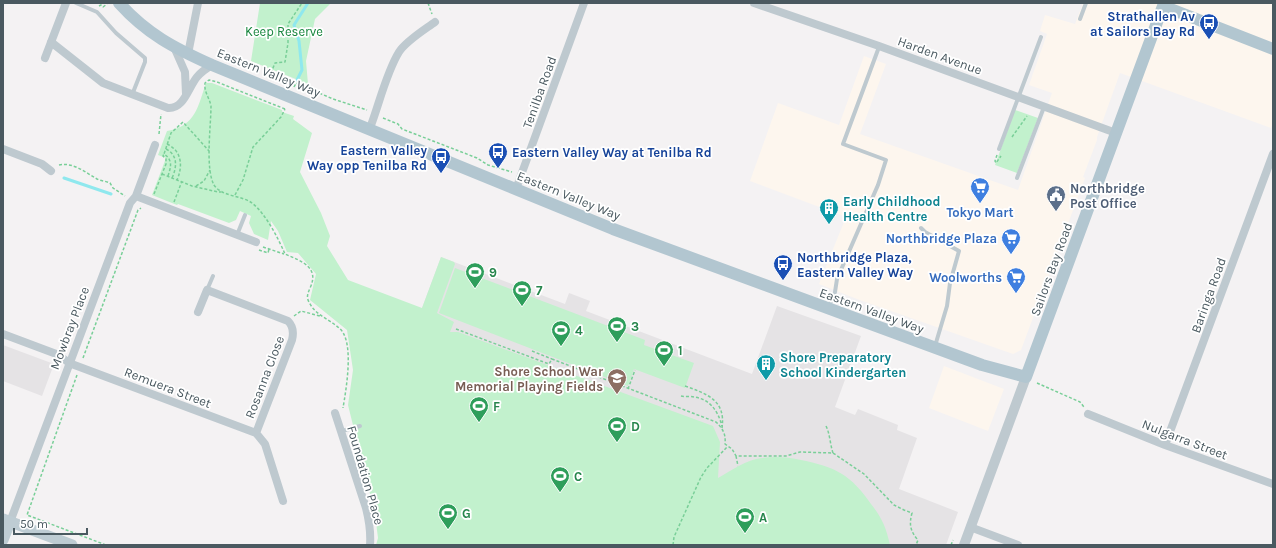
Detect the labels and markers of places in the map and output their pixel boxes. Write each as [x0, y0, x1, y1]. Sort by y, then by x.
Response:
place label: Strathallen Av at Sailors Bay Rd [1090, 9, 1195, 39]
bus stop icon: Strathallen Av at Sailors Bay Rd [1198, 12, 1220, 40]
bus stop icon: Eastern Valley Way at Tenilba Rd [487, 141, 509, 169]
place label: Eastern Valley Way opp Tenilba Rd [307, 143, 427, 173]
place label: Eastern Valley Way at Tenilba Rd [512, 145, 712, 160]
bus stop icon: Eastern Valley Way opp Tenilba Rd [430, 146, 452, 174]
supermarket icon: Tokyo Mart [969, 176, 991, 204]
place label: Northbridge Post Office [1070, 181, 1145, 211]
public building icon: Northbridge Post Office [1045, 184, 1067, 212]
place label: Early Childhood Health Centre [843, 194, 940, 224]
building icon: Early Childhood Health Centre [818, 197, 840, 225]
place label: Tokyo Mart [946, 205, 1014, 220]
supermarket icon: Northbridge Plaza [1000, 227, 1022, 255]
place label: Northbridge Plaza [886, 231, 997, 246]
place label: Northbridge Plaza, Eastern Valley Way [797, 250, 914, 280]
bus stop icon: Northbridge Plaza, Eastern Valley Way [772, 253, 794, 281]
sports icon: 9 [464, 261, 486, 289]
place label: 9 [489, 265, 497, 280]
supermarket icon: Woolworths [1005, 266, 1027, 294]
place label: Woolworths [929, 270, 1002, 285]
sports icon: 7 [511, 279, 533, 307]
place label: 7 [536, 283, 543, 298]
sports icon: 3 [606, 315, 628, 343]
sports icon: 4 [550, 319, 572, 347]
place label: 3 [631, 319, 639, 334]
place label: 4 [575, 323, 583, 338]
sports icon: 1 [653, 339, 675, 367]
place label: 1 [678, 343, 683, 358]
place label: Shore Preparatory School Kindergarten [780, 350, 906, 380]
building icon: Shore Preparatory School Kindergarten [755, 353, 777, 381]
place label: Shore School War Memorial Playing Fields [455, 364, 604, 394]
school or university icon: Shore School War Memorial Playing Fields [606, 367, 628, 395]
sports icon: F [468, 395, 490, 423]
place label: F [493, 399, 500, 414]
sports icon: D [606, 415, 628, 443]
place label: D [631, 419, 640, 434]
sports icon: C [549, 465, 571, 493]
place label: C [574, 469, 582, 484]
sports icon: G [437, 502, 459, 530]
place label: G [462, 506, 471, 521]
sports icon: A [734, 506, 756, 534]
place label: A [759, 510, 767, 525]

